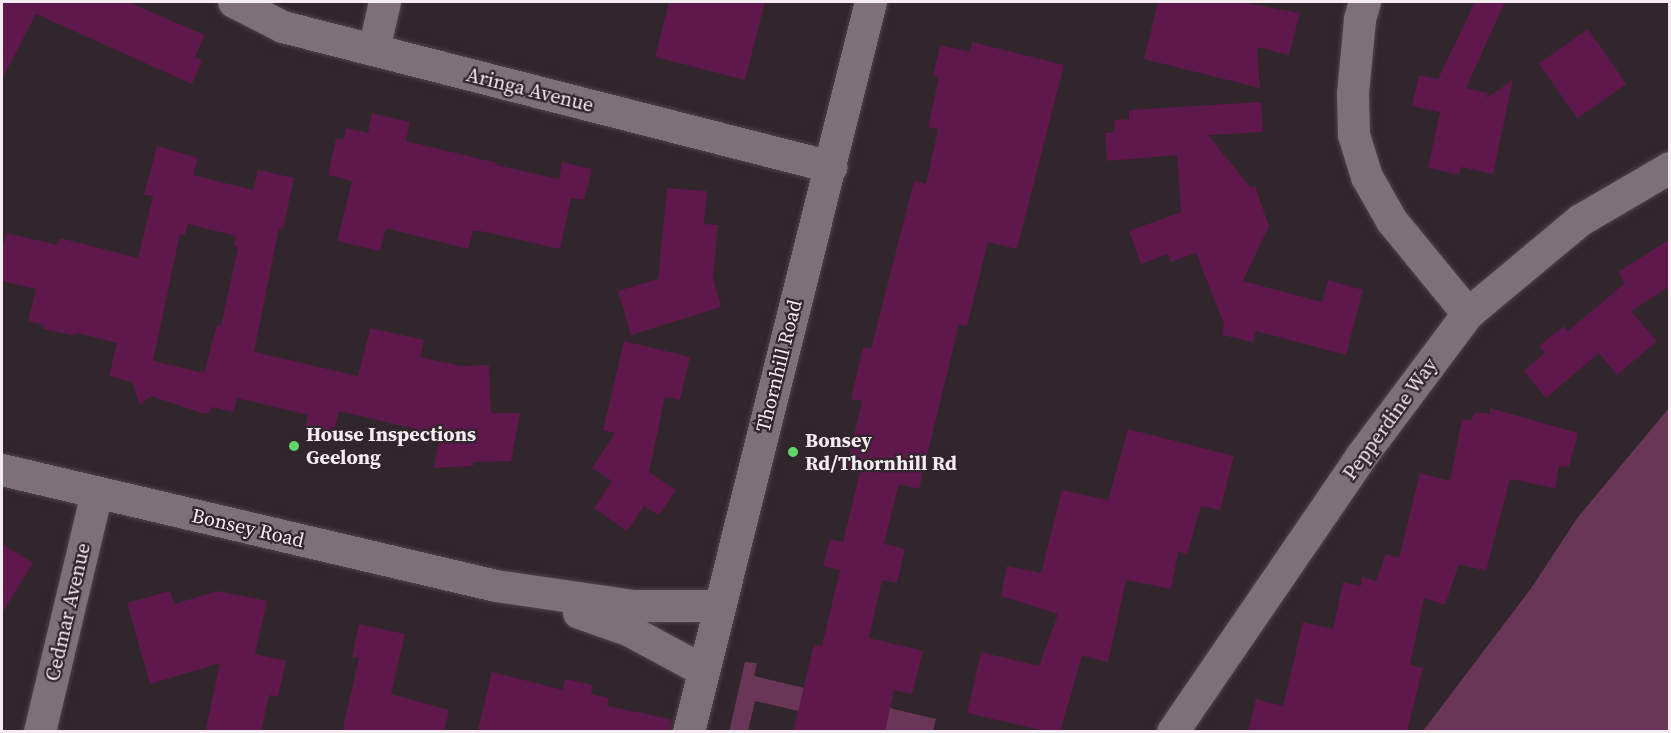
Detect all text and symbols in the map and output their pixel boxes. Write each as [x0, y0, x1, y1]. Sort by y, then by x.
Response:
street label: Aringa Avenue [464, 63, 596, 117]
street label: Thornhill Road [751, 297, 807, 435]
street label: Pepperdine Way [1338, 353, 1442, 485]
place label: House Inspections Geelong [306, 422, 476, 469]
place label: Bonsey Rd/Thornhill Rd [805, 428, 957, 475]
marker: House Inspections Geelong [287, 439, 301, 453]
marker: Bonsey Rd/Thornhill Rd [786, 445, 800, 459]
street label: Bonsey Road [189, 503, 307, 553]
street label: Cedmar Avenue [40, 541, 96, 683]

